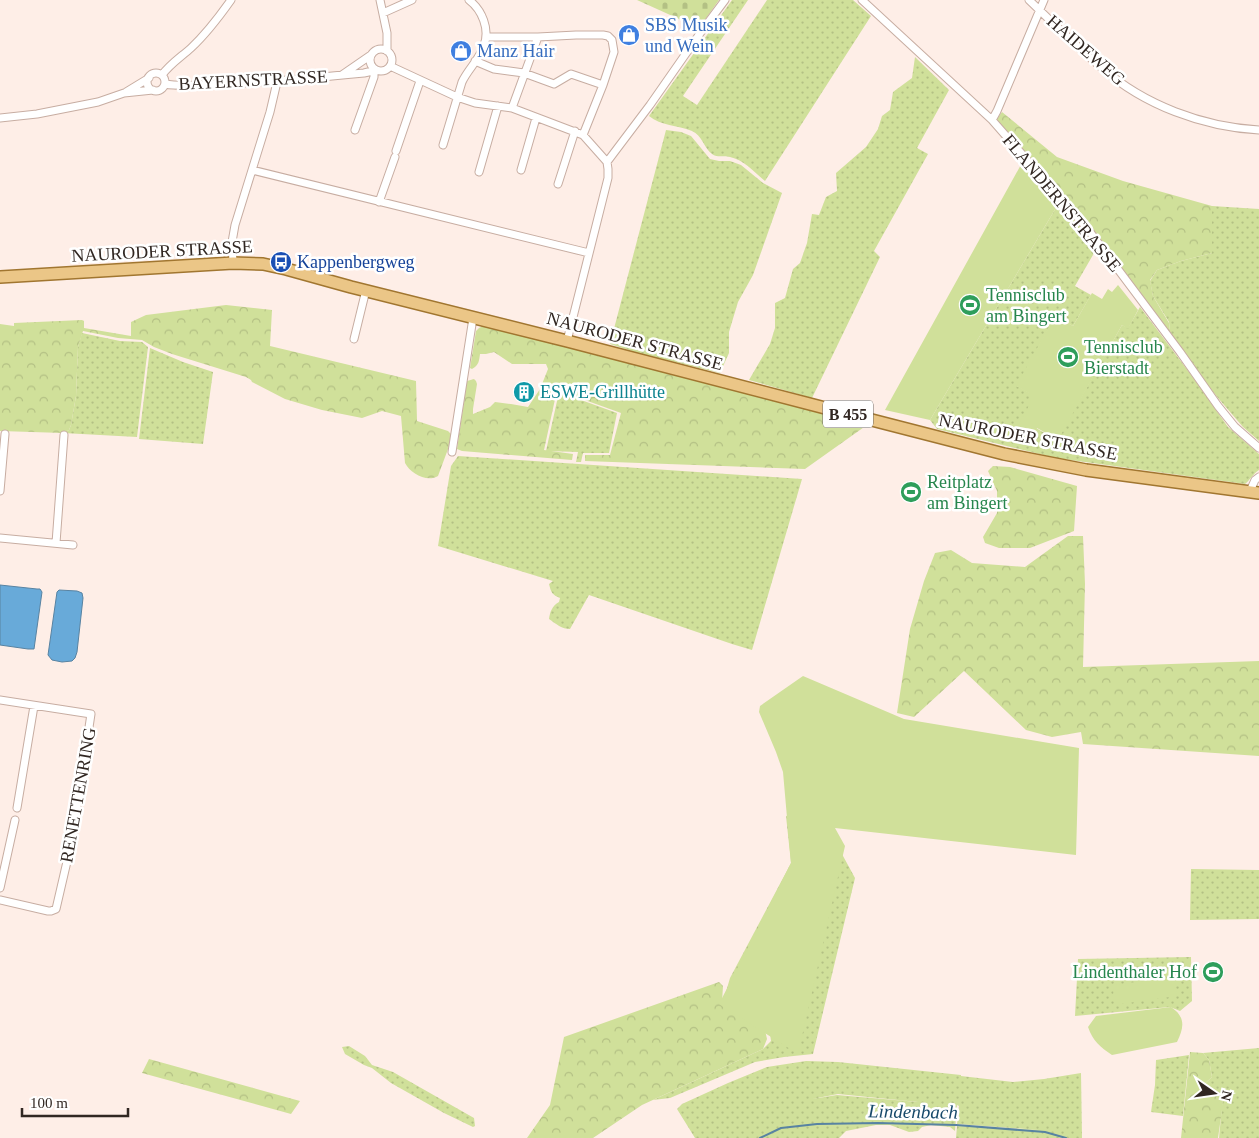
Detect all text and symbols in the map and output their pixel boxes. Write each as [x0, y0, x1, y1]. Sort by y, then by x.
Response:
street label: HAIDEWEG [1043, 11, 1129, 89]
place label: SBS Musik und Wein [645, 15, 728, 56]
shop icon: SBS Musik und Wein [617, 23, 641, 47]
shop icon: Manz Hair [449, 39, 473, 63]
place label: Manz Hair [477, 41, 554, 61]
street label: BAYERNSTRASSE [178, 66, 328, 94]
street label: FLANDERNSTRASSE [999, 130, 1125, 276]
street label: NAURODER STRASSE [71, 236, 253, 266]
bus stop icon: Kappenbergweg [269, 250, 293, 274]
place label: Kappenbergweg [297, 252, 415, 272]
place label: Tennisclub am Bingert [986, 285, 1066, 326]
sports icon: Tennisclub am Bingert [958, 293, 982, 317]
street label: NAURODER STRASSE [545, 308, 725, 374]
place label: Tennisclub Bierstadt [1084, 337, 1163, 378]
sports icon: Tennisclub Bierstadt [1056, 345, 1080, 369]
building icon: ESWE-Grillhütte [512, 380, 536, 404]
place label: ESWE-Grillhütte [540, 382, 665, 402]
road number: B 455 [823, 400, 873, 428]
street label: NAURODER STRASSE [937, 410, 1119, 464]
place label: Reitplatz am Bingert [927, 472, 1007, 513]
sports icon: Reitplatz am Bingert [899, 480, 923, 504]
street label: RENETTENRING [56, 726, 100, 864]
sports icon: Lindenthaler Hof [1201, 960, 1225, 984]
place label: Lindenthaler Hof [1073, 962, 1197, 982]
north arrow [1189, 1068, 1239, 1118]
scale bar [22, 1086, 129, 1118]
text: N [1218, 1089, 1235, 1102]
text: 100 m [30, 1095, 68, 1111]
water label: Lindenbach [867, 1100, 958, 1123]

